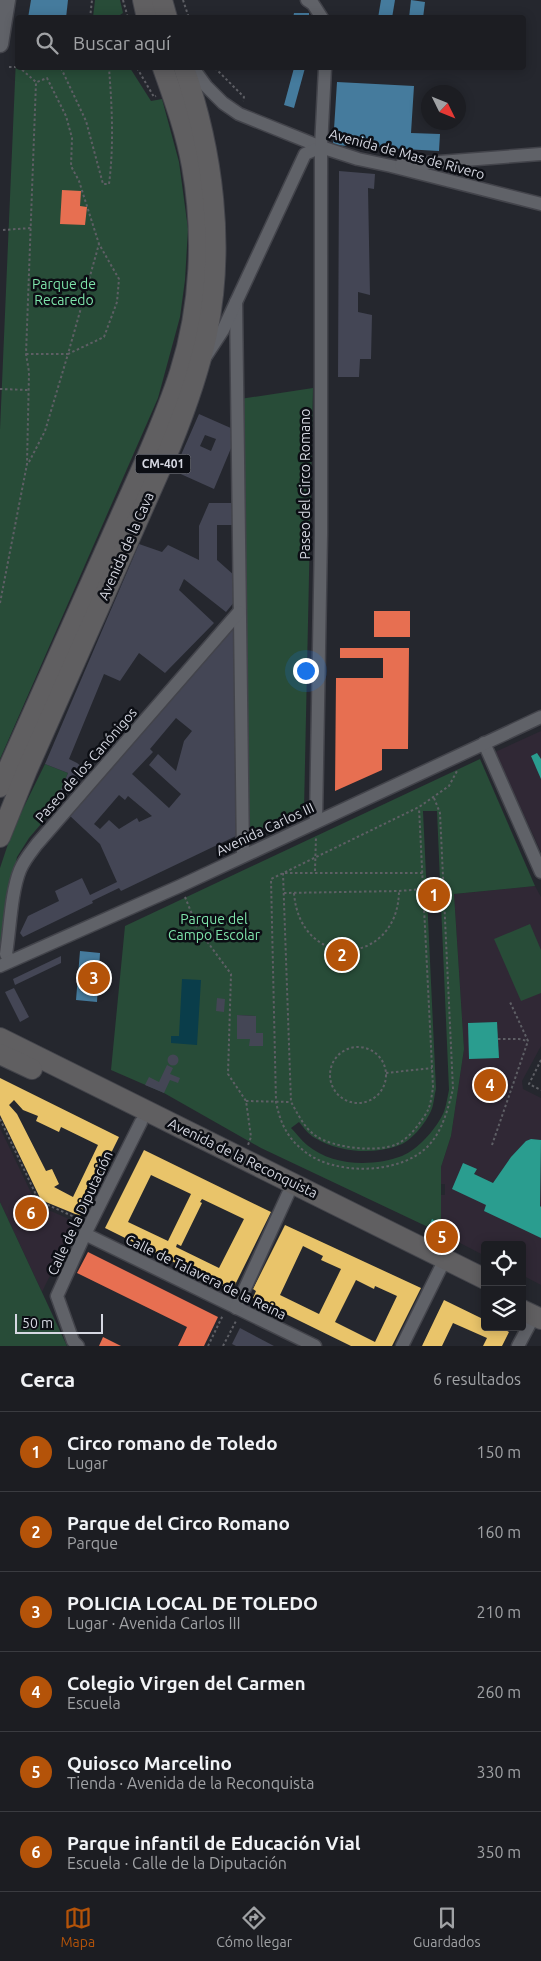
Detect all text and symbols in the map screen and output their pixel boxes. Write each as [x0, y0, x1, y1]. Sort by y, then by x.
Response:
search box [15, 15, 526, 70]
icon: search [33, 29, 61, 57]
text: Buscar aquí [73, 32, 171, 54]
north arrow [421, 85, 466, 130]
street label: Avenida de Mas de Rivero [327, 126, 487, 182]
park label: Parque de Recaredo [32, 276, 96, 308]
street label: Paseo del Circo Romano [297, 409, 313, 559]
road number: CM-401 [136, 454, 190, 474]
street label: Avenida de la Cava [95, 490, 157, 602]
your location [293, 658, 319, 684]
street label: Paseo de los Canónigos [32, 704, 140, 826]
street label: Avenida Carlos III [213, 799, 317, 859]
pin: 1 [418, 876, 450, 914]
park label: Parque del Campo Escolar [168, 911, 261, 943]
pin: 2 [326, 936, 358, 974]
pin: 3 [78, 959, 110, 997]
pin: 4 [474, 1066, 506, 1104]
street label: Avenida de la Reconquista [166, 1115, 320, 1201]
street label: Calle de la Diputación [44, 1148, 116, 1278]
pin: 6 [15, 1194, 47, 1232]
pin: 5 [426, 1218, 458, 1256]
street label: Calle de Talavera de la Reina [123, 1231, 289, 1323]
map controls [481, 1241, 526, 1331]
button: locate [481, 1241, 526, 1286]
button: layers [481, 1286, 526, 1331]
scale bar [15, 1311, 102, 1334]
text: 50 m [22, 1315, 53, 1331]
text: Cerca [20, 1367, 75, 1391]
text: 6 resultados [433, 1370, 521, 1388]
text: Circo romano de Toledo [67, 1432, 278, 1454]
text: 1 [31, 1443, 41, 1461]
text: 150 m [476, 1443, 521, 1461]
text: Lugar [67, 1454, 108, 1472]
text: Parque del Circo Romano [67, 1512, 290, 1534]
text: 2 [31, 1523, 41, 1541]
text: 160 m [476, 1523, 521, 1541]
text: Parque [67, 1534, 118, 1552]
text: POLICIA LOCAL DE TOLEDO [67, 1592, 318, 1614]
text: 3 [31, 1603, 41, 1621]
text: 210 m [476, 1603, 521, 1621]
text: Lugar · Avenida Carlos III [67, 1614, 241, 1632]
text: Colegio Virgen del Carmen [67, 1672, 306, 1694]
text: 4 [31, 1683, 41, 1701]
text: 260 m [476, 1683, 521, 1701]
text: Escuela [67, 1694, 121, 1712]
text: Quiosco Marcelino [67, 1752, 232, 1774]
text: 5 [31, 1763, 41, 1781]
text: 330 m [476, 1763, 521, 1781]
text: Tienda · Avenida de la Reconquista [67, 1774, 314, 1792]
text: Parque infantil de Educación Vial [67, 1832, 361, 1854]
text: 6 [31, 1843, 41, 1861]
text: 350 m [476, 1843, 521, 1861]
text: Escuela · Calle de la Diputación [67, 1854, 287, 1872]
tab: Mapa [60, 1904, 95, 1950]
tab: Cómo llegar [216, 1904, 292, 1950]
tab: Guardados [413, 1904, 481, 1950]

